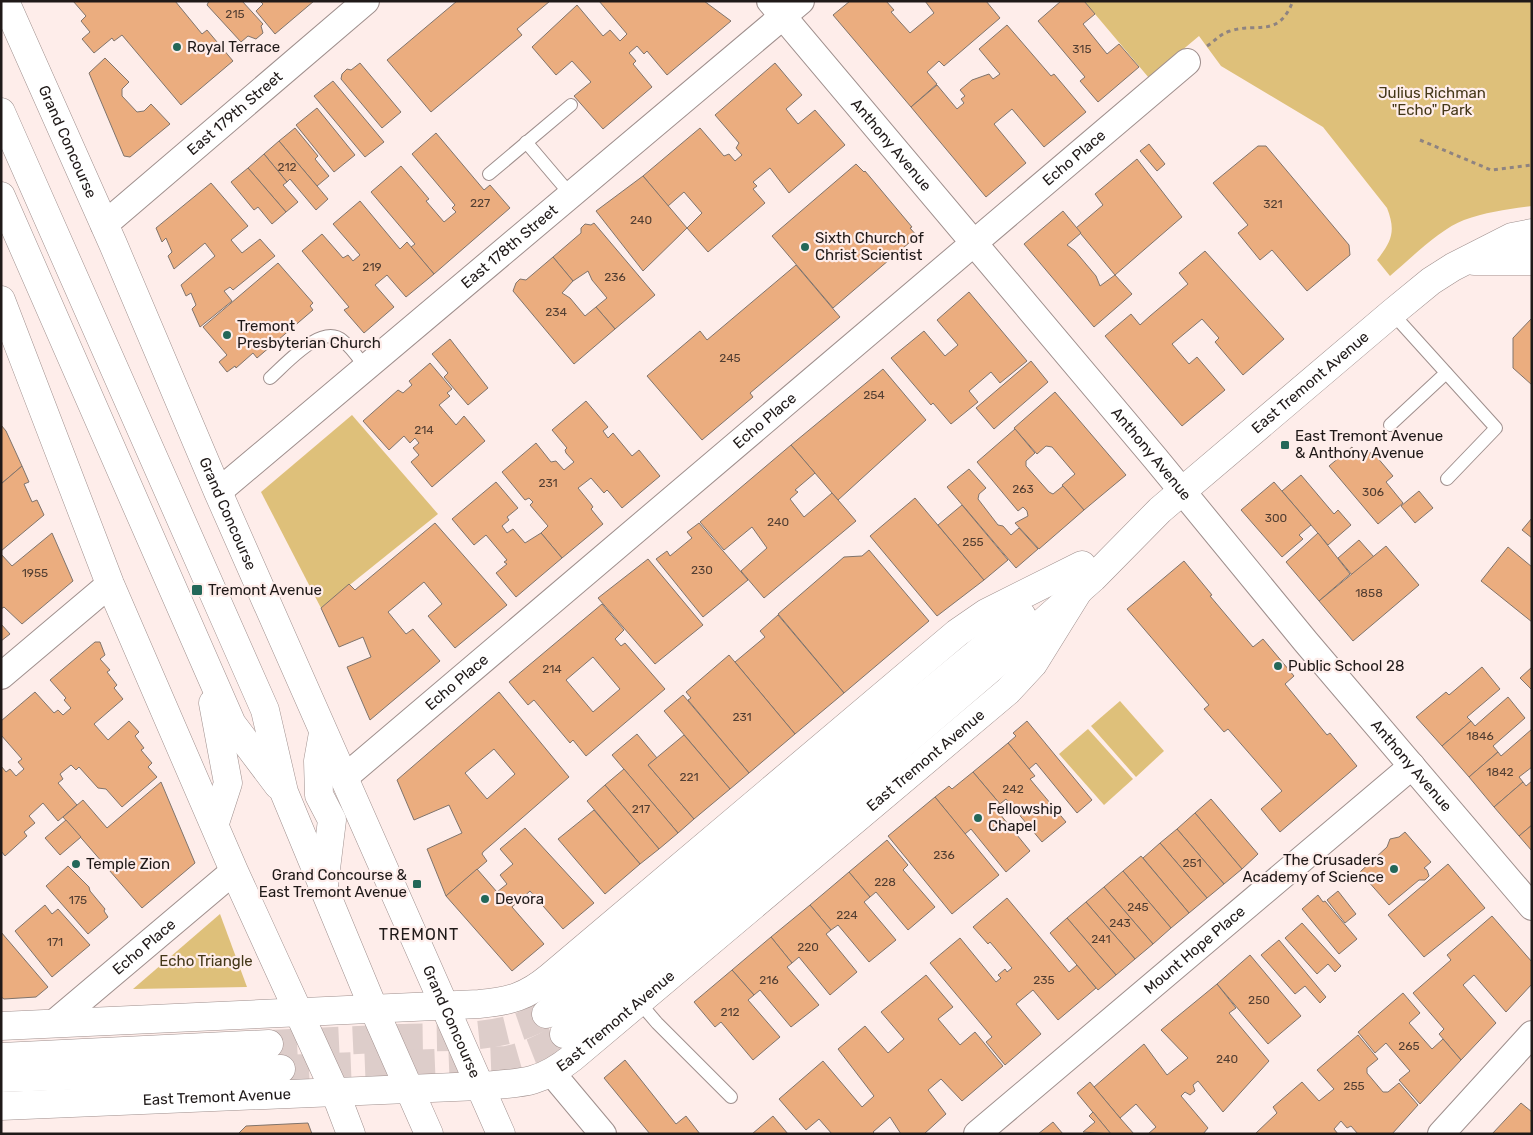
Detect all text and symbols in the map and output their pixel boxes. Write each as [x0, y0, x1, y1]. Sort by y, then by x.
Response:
house number: 215 [225, 7, 245, 21]
place label: Royal Terrace [187, 38, 280, 56]
marker: Royal Terrace [171, 41, 183, 53]
house number: 315 [1072, 42, 1092, 56]
street label: East 179th Street [183, 67, 286, 159]
street label: Grand Concourse [35, 83, 100, 201]
park label: Julius Richman "Echo" Park [1378, 84, 1486, 119]
street label: Anthony Avenue [847, 95, 935, 195]
street label: Echo Place [1039, 126, 1109, 190]
house number: 212 [277, 160, 297, 174]
house number: 227 [470, 196, 490, 210]
house number: 321 [1263, 197, 1283, 211]
street label: East 178th Street [458, 201, 561, 292]
house number: 240 [630, 213, 652, 227]
place label: Sixth Church of Christ Scientist [815, 229, 924, 264]
marker: Sixth Church of Christ Scientist [799, 241, 811, 253]
house number: 219 [362, 260, 382, 274]
house number: 236 [604, 270, 626, 284]
house number: 234 [545, 305, 567, 319]
place label: Tremont Presbyterian Church [237, 317, 381, 352]
street label: East Tremont Avenue [1248, 328, 1373, 437]
marker: Tremont Presbyterian Church [221, 329, 233, 341]
house number: 245 [719, 351, 741, 365]
house number: 254 [863, 388, 885, 402]
street label: Echo Place [730, 389, 800, 452]
street label: Anthony Avenue [1107, 404, 1195, 504]
house number: 214 [414, 423, 434, 437]
place label: East Tremont Avenue & Anthony Avenue [1295, 427, 1443, 462]
marker: East Tremont Avenue & Anthony Avenue [1279, 439, 1291, 451]
street label: Grand Concourse [195, 455, 260, 573]
house number: 231 [538, 476, 558, 490]
house number: 263 [1012, 482, 1034, 496]
house number: 306 [1362, 485, 1384, 499]
house number: 300 [1265, 511, 1287, 525]
house number: 240 [767, 515, 789, 529]
house number: 255 [962, 535, 984, 549]
house number: 230 [691, 563, 713, 577]
house number: 1955 [22, 566, 48, 580]
place label: Tremont Avenue [208, 581, 322, 599]
marker: Tremont Avenue [190, 583, 204, 597]
house number: 1858 [1355, 586, 1383, 600]
street label: Echo Place [422, 650, 492, 714]
place label: Public School 28 [1288, 657, 1404, 675]
marker: Public School 28 [1272, 660, 1284, 672]
house number: 214 [542, 662, 562, 676]
street label: East Tremont Avenue [863, 706, 988, 815]
house number: 231 [732, 710, 752, 724]
street label: Anthony Avenue [1367, 716, 1456, 815]
house number: 1846 [1466, 729, 1494, 743]
house number: 1842 [1486, 765, 1514, 779]
house number: 221 [679, 770, 699, 784]
house number: 242 [1002, 782, 1024, 796]
place label: Fellowship Chapel [988, 800, 1062, 835]
house number: 217 [632, 802, 650, 816]
marker: Fellowship Chapel [972, 812, 984, 824]
house number: 236 [933, 848, 955, 862]
place label: The Crusaders Academy of Science [1242, 851, 1384, 886]
place label: Temple Zion [86, 855, 170, 873]
house number: 251 [1182, 856, 1202, 870]
marker: Temple Zion [70, 858, 82, 870]
marker: The Crusaders Academy of Science [1388, 863, 1400, 875]
place label: Grand Concourse & East Tremont Avenue [259, 866, 408, 901]
house number: 228 [874, 875, 896, 889]
marker: Grand Concourse & East Tremont Avenue [411, 878, 423, 890]
place label: Devora [495, 890, 544, 908]
house number: 175 [69, 893, 87, 907]
marker: Devora [479, 893, 491, 905]
house number: 245 [1127, 900, 1149, 914]
street label: Mount Hope Place [1140, 902, 1249, 998]
house number: 224 [836, 908, 858, 922]
street label: Echo Place [109, 915, 179, 979]
house number: 243 [1109, 916, 1131, 930]
district label: TREMONT [379, 925, 459, 944]
house number: 241 [1091, 932, 1111, 946]
house number: 171 [47, 935, 63, 949]
house number: 220 [797, 940, 819, 954]
park label: Echo Triangle [159, 952, 253, 970]
street label: Grand Concourse [419, 963, 484, 1081]
street label: East Tremont Avenue [553, 967, 678, 1075]
house number: 216 [759, 973, 779, 987]
house number: 235 [1033, 973, 1055, 987]
house number: 250 [1248, 993, 1270, 1007]
house number: 212 [720, 1005, 740, 1019]
house number: 265 [1398, 1039, 1420, 1053]
house number: 240 [1216, 1052, 1238, 1066]
house number: 255 [1343, 1079, 1365, 1093]
street label: East Tremont Avenue [142, 1085, 291, 1109]

